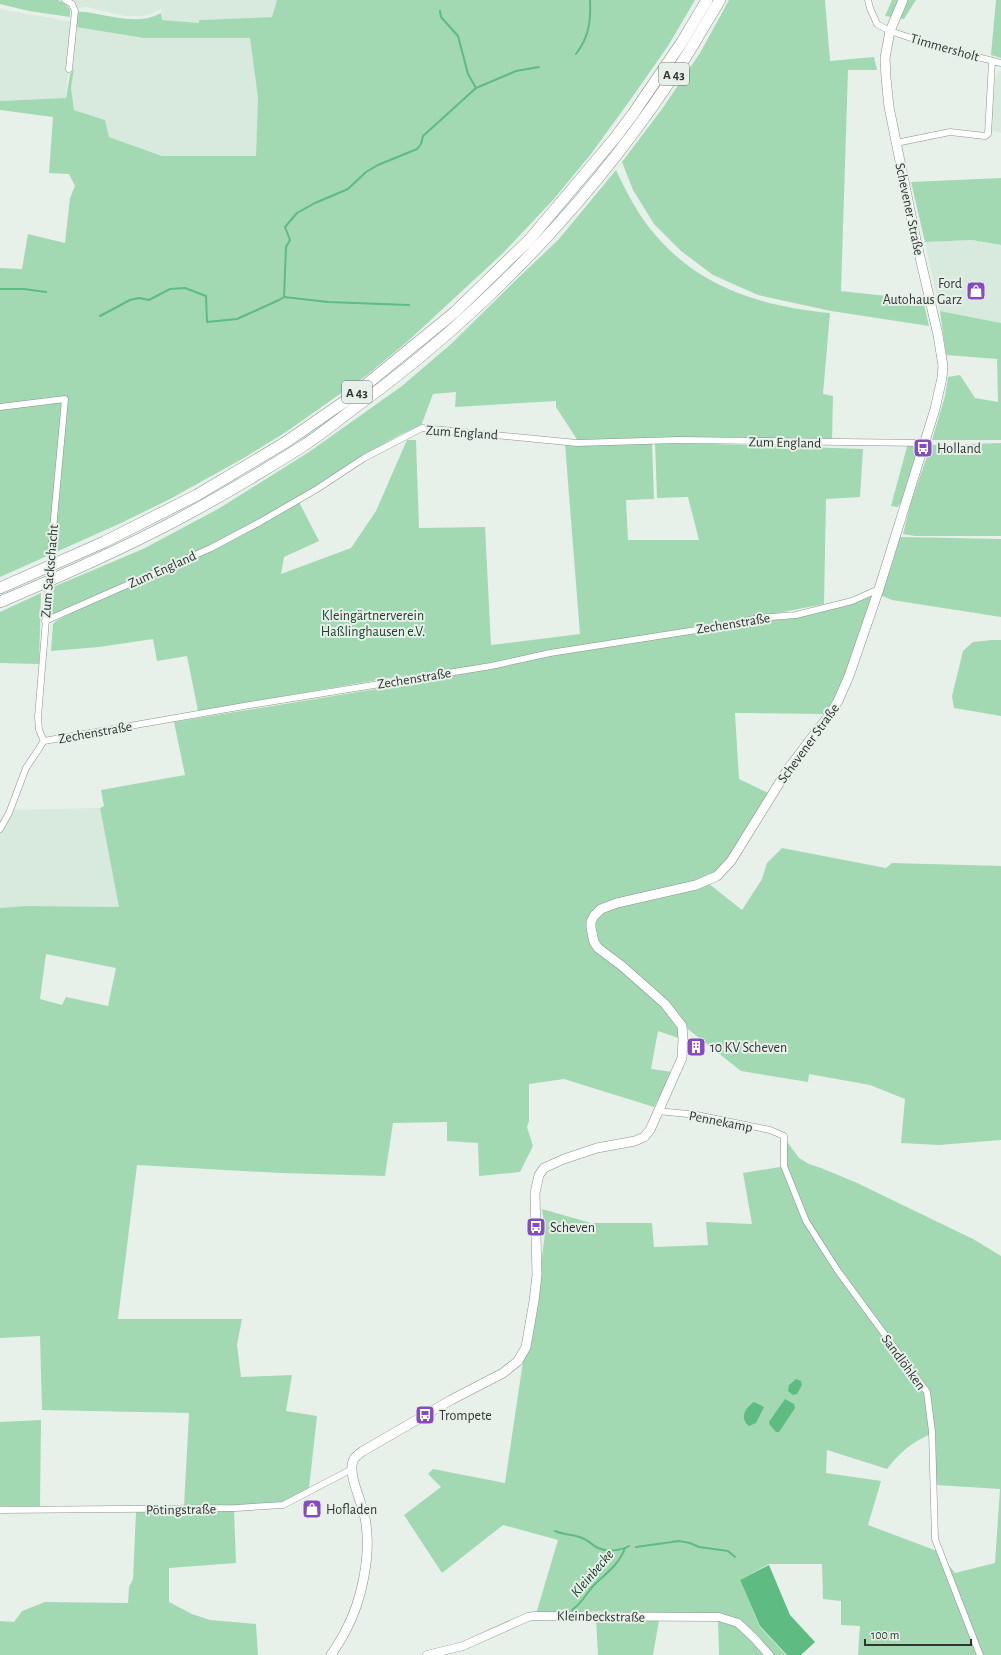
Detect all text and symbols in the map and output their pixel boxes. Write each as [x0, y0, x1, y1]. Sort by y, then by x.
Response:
street label: Timmersholt [909, 31, 981, 65]
road number: A 43 [659, 63, 689, 85]
street label: Schevener Straße [892, 162, 926, 257]
place label: Ford Autohaus Garz [883, 277, 962, 307]
shop icon: Ford Autohaus Garz [965, 280, 987, 302]
road number: A 43 [342, 381, 372, 403]
street label: Zum England [425, 423, 499, 443]
street label: Zum England [749, 435, 821, 451]
bus stop icon: Holland [912, 437, 934, 459]
place label: Holland [937, 442, 981, 456]
street label: Zum Sackschacht [39, 523, 61, 618]
street label: Zum England [126, 549, 198, 591]
park label: Kleingärtnerverein Haßlinghausen e.V. [321, 609, 425, 639]
street label: Zechenstraße [695, 611, 771, 637]
street label: Zechenstraße [376, 666, 452, 692]
street label: Schevener Straße [775, 701, 842, 786]
street label: Zechenstraße [57, 720, 133, 746]
building icon: 10 KV Scheven [685, 1036, 707, 1058]
place label: 10 KV Scheven [710, 1041, 787, 1055]
street label: Pennekamp [688, 1109, 754, 1135]
bus stop icon: Scheven [525, 1216, 547, 1238]
place label: Scheven [550, 1221, 595, 1235]
street label: Sandlöhken [879, 1332, 928, 1393]
bus stop icon: Trompete [414, 1404, 436, 1426]
place label: Trompete [439, 1409, 492, 1423]
shop icon: Hofladen [301, 1498, 323, 1520]
street label: Pötingstraße [146, 1502, 216, 1518]
place label: Hofladen [326, 1503, 377, 1517]
water label: Kleinbecke [568, 1547, 617, 1600]
street label: Kleinbeckstraße [557, 1609, 645, 1625]
scale bar [865, 1621, 971, 1647]
text: 100 m [871, 1629, 899, 1641]

